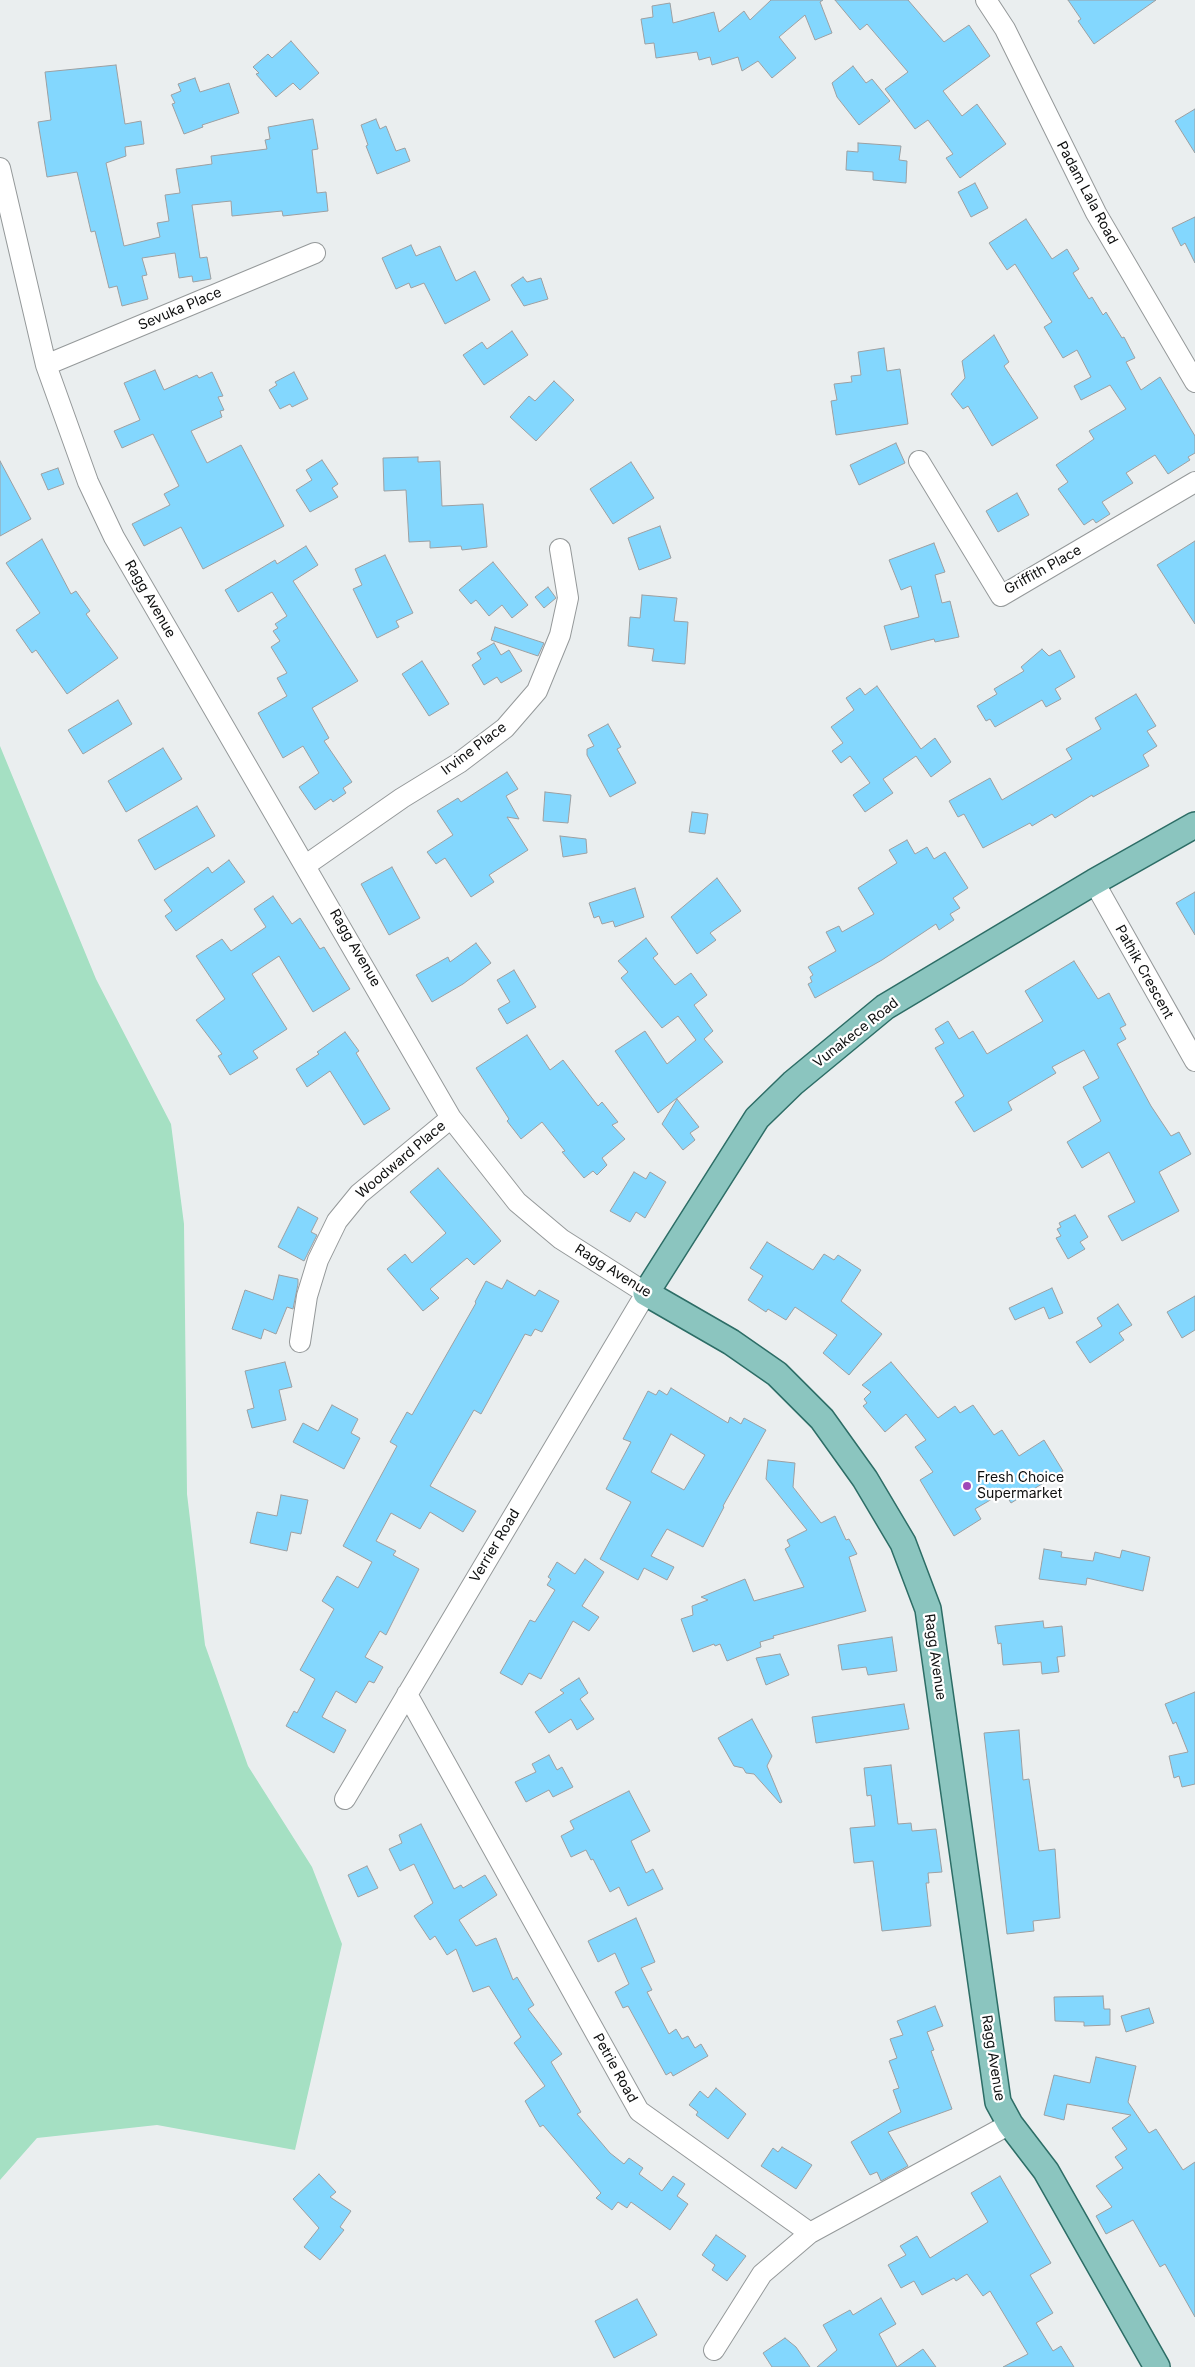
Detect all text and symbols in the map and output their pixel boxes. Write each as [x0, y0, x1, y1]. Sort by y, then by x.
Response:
street label: Padam Lala Road [1053, 139, 1121, 247]
street label: Sevuka Place [136, 284, 224, 334]
street label: Griffith Place [1001, 542, 1085, 598]
street label: Ragg Avenue [121, 557, 179, 641]
street label: Irvine Place [438, 719, 510, 779]
street label: Ragg Avenue [326, 906, 384, 990]
street label: Pathik Crescent [1111, 922, 1177, 1022]
street label: Vunakece Road [810, 995, 902, 1071]
street label: Woodward Place [353, 1118, 449, 1202]
street label: Ragg Avenue [572, 1241, 654, 1301]
place label: Fresh Choice Supermarket [977, 1470, 1064, 1502]
marker: Fresh Choice Supermarket [961, 1480, 973, 1492]
street label: Verrier Road [467, 1506, 523, 1586]
street label: Ragg Avenue [921, 1613, 949, 1701]
street label: Ragg Avenue [978, 2014, 1008, 2102]
street label: Petrie Road [589, 2031, 641, 2105]

